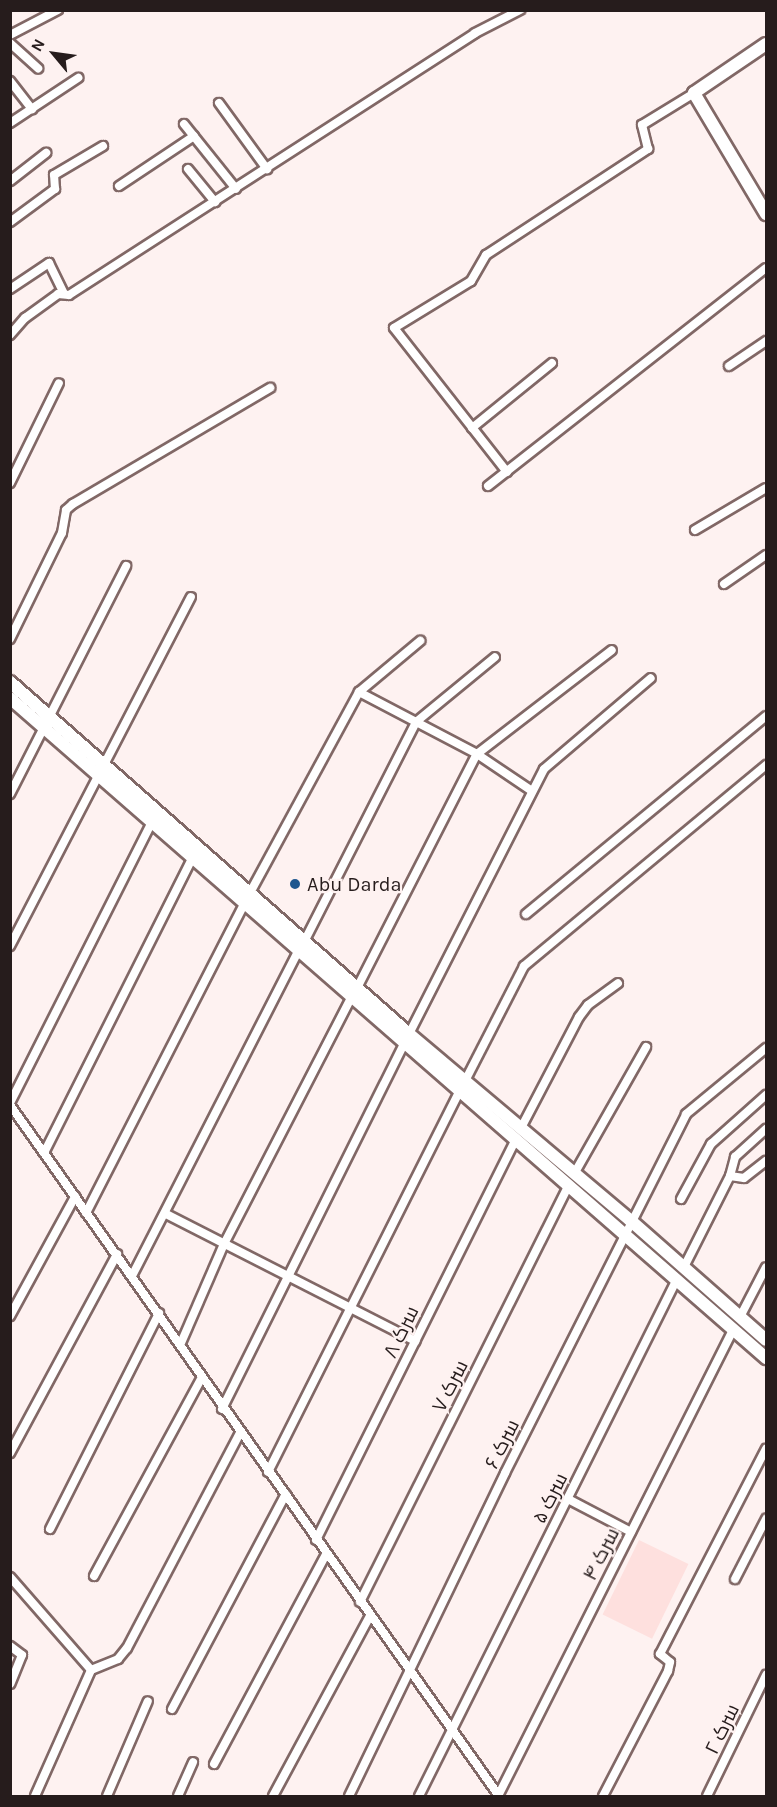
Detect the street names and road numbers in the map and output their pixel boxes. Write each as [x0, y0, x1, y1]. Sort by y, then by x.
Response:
street label: سرک ۸ [378, 1302, 424, 1362]
street label: سرک ۷ [427, 1356, 473, 1416]
street label: سرک ۶ [479, 1415, 525, 1473]
street label: سرک ۵ [527, 1469, 573, 1527]
street label: سرک ۴ [578, 1524, 624, 1584]
street label: سرک ۲ [700, 1700, 744, 1758]

